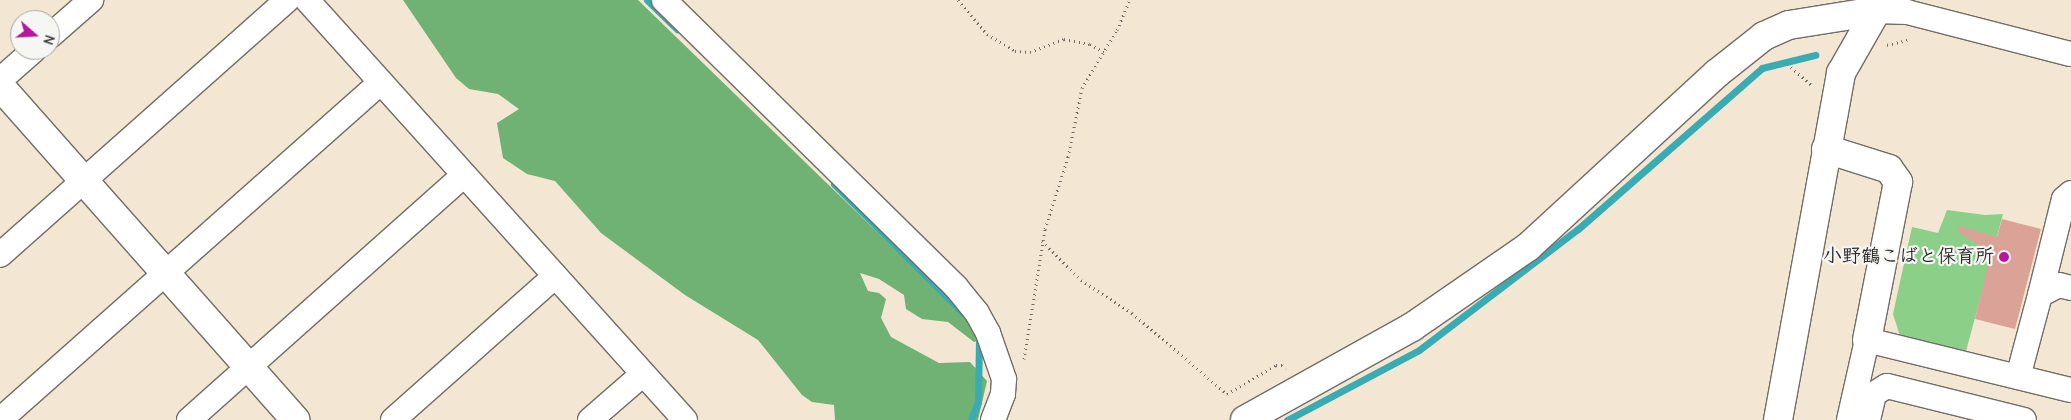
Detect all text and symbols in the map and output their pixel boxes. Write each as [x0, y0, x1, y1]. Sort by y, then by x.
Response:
north arrow [10, 10, 60, 60]
text: N [39, 33, 58, 47]
place label: 小野鶴こばと保育所 [1823, 246, 1994, 268]
marker: 小野鶴こばと保育所 [1998, 251, 2010, 263]

